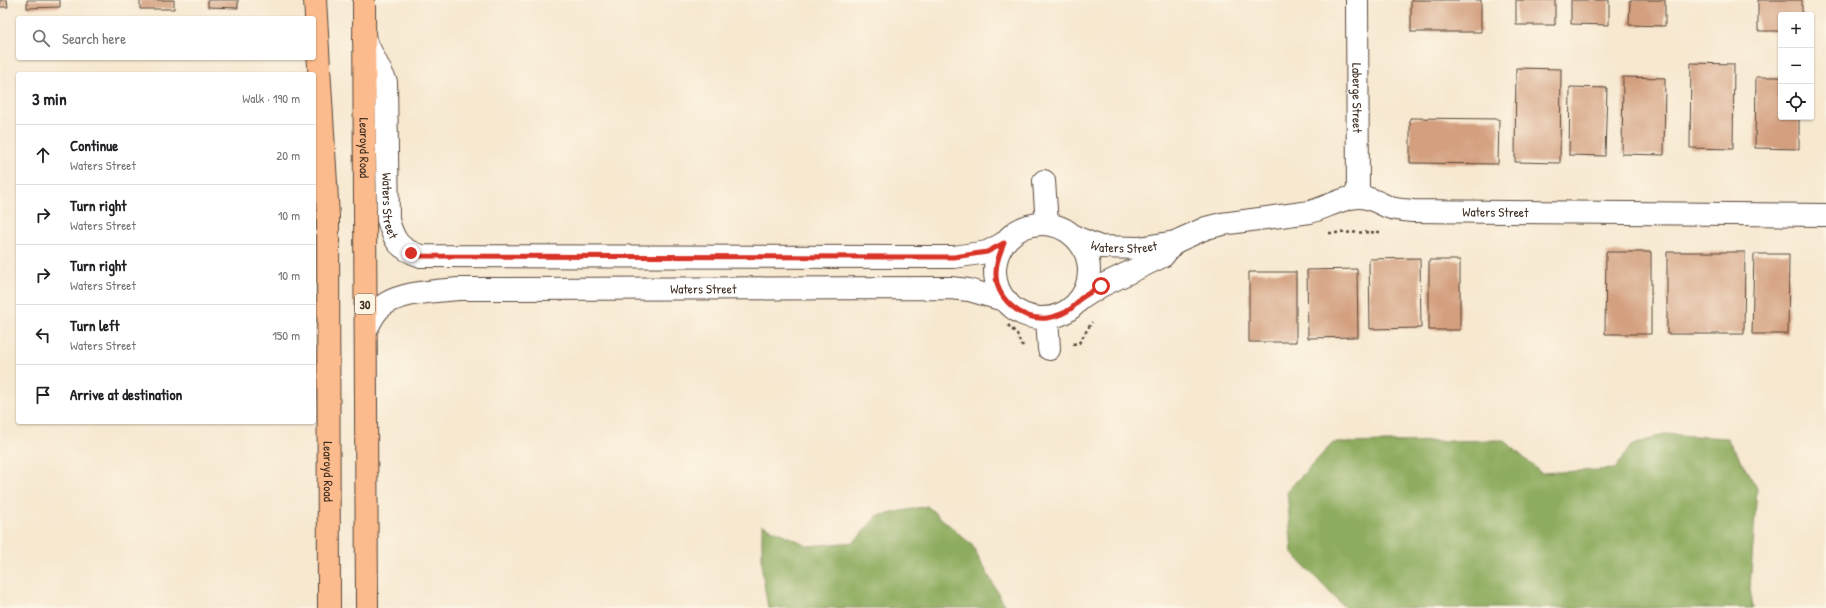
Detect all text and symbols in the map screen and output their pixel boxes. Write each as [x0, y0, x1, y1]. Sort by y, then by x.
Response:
map controls [1778, 12, 1814, 120]
button: + [1778, 12, 1814, 48]
search box [16, 16, 316, 60]
icon: search [30, 27, 52, 49]
text: Search here [62, 28, 126, 49]
button: − [1778, 48, 1814, 84]
street label: Laberge Street [1348, 63, 1367, 133]
button: locate [1778, 84, 1814, 120]
text: 3 min [32, 87, 67, 110]
text: Walk · 190 m [242, 89, 300, 107]
street label: Learoyd Road [356, 118, 374, 178]
text: Continue [70, 135, 118, 156]
icon: ahead [32, 144, 54, 166]
text: 20 m [276, 146, 300, 164]
text: Waters Street [70, 156, 136, 174]
street label: Waters Street [378, 173, 403, 242]
text: Turn right [70, 195, 126, 216]
street label: Waters Street [1462, 202, 1529, 221]
icon: right [32, 204, 54, 226]
text: 10 m [278, 206, 300, 224]
text: Waters Street [70, 216, 136, 234]
street label: Waters Street [1088, 235, 1159, 257]
route end [402, 244, 420, 262]
text: Turn right [70, 255, 126, 276]
icon: right [32, 264, 54, 286]
text: 10 m [278, 266, 300, 284]
text: Waters Street [70, 276, 136, 294]
route start [1092, 277, 1110, 295]
street label: Waters Street [670, 279, 737, 298]
road number: 30 [355, 294, 375, 314]
text: Turn left [70, 315, 120, 336]
icon: left [32, 324, 54, 346]
text: 150 m [272, 326, 300, 344]
text: Waters Street [70, 336, 136, 354]
icon: arrive [32, 384, 54, 406]
text: Arrive at destination [70, 384, 182, 405]
street label: Learoyd Road [320, 441, 338, 502]

